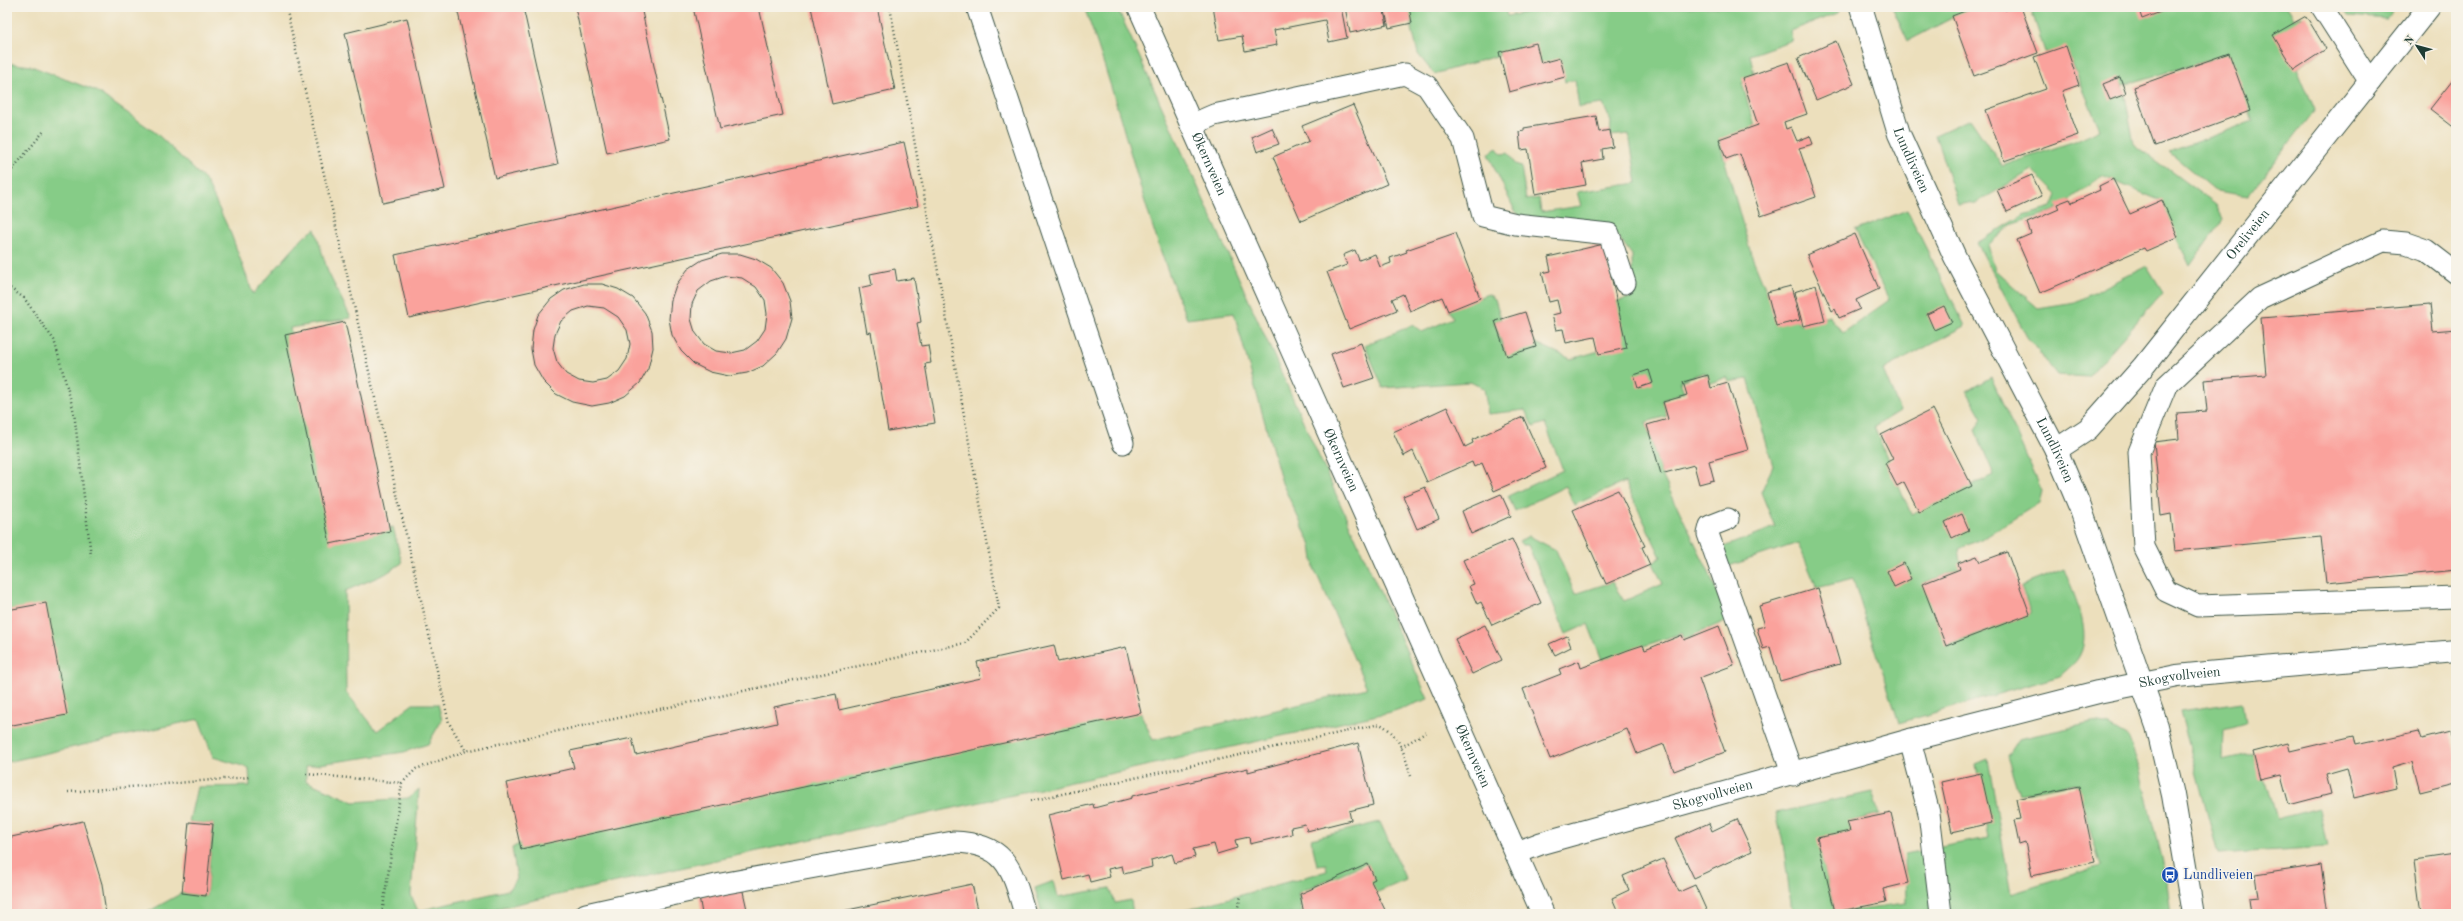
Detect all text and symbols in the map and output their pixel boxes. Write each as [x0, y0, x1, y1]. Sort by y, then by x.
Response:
north arrow [2397, 26, 2437, 66]
text: N [2403, 34, 2417, 48]
street label: Lundliveien [1890, 126, 1932, 195]
street label: Økernveien [1189, 130, 1229, 198]
street label: Oreliveien [2224, 206, 2273, 263]
street label: Lundliveien [2033, 415, 2076, 485]
street label: Økernveien [1321, 426, 1361, 494]
street label: Skogvollveien [2137, 665, 2222, 691]
street label: Økernveien [1452, 722, 1493, 790]
street label: Skogvollveien [1671, 777, 1755, 813]
bus stop icon: Lundliveien [2160, 865, 2180, 885]
place label: Lundliveien [2183, 868, 2254, 882]

